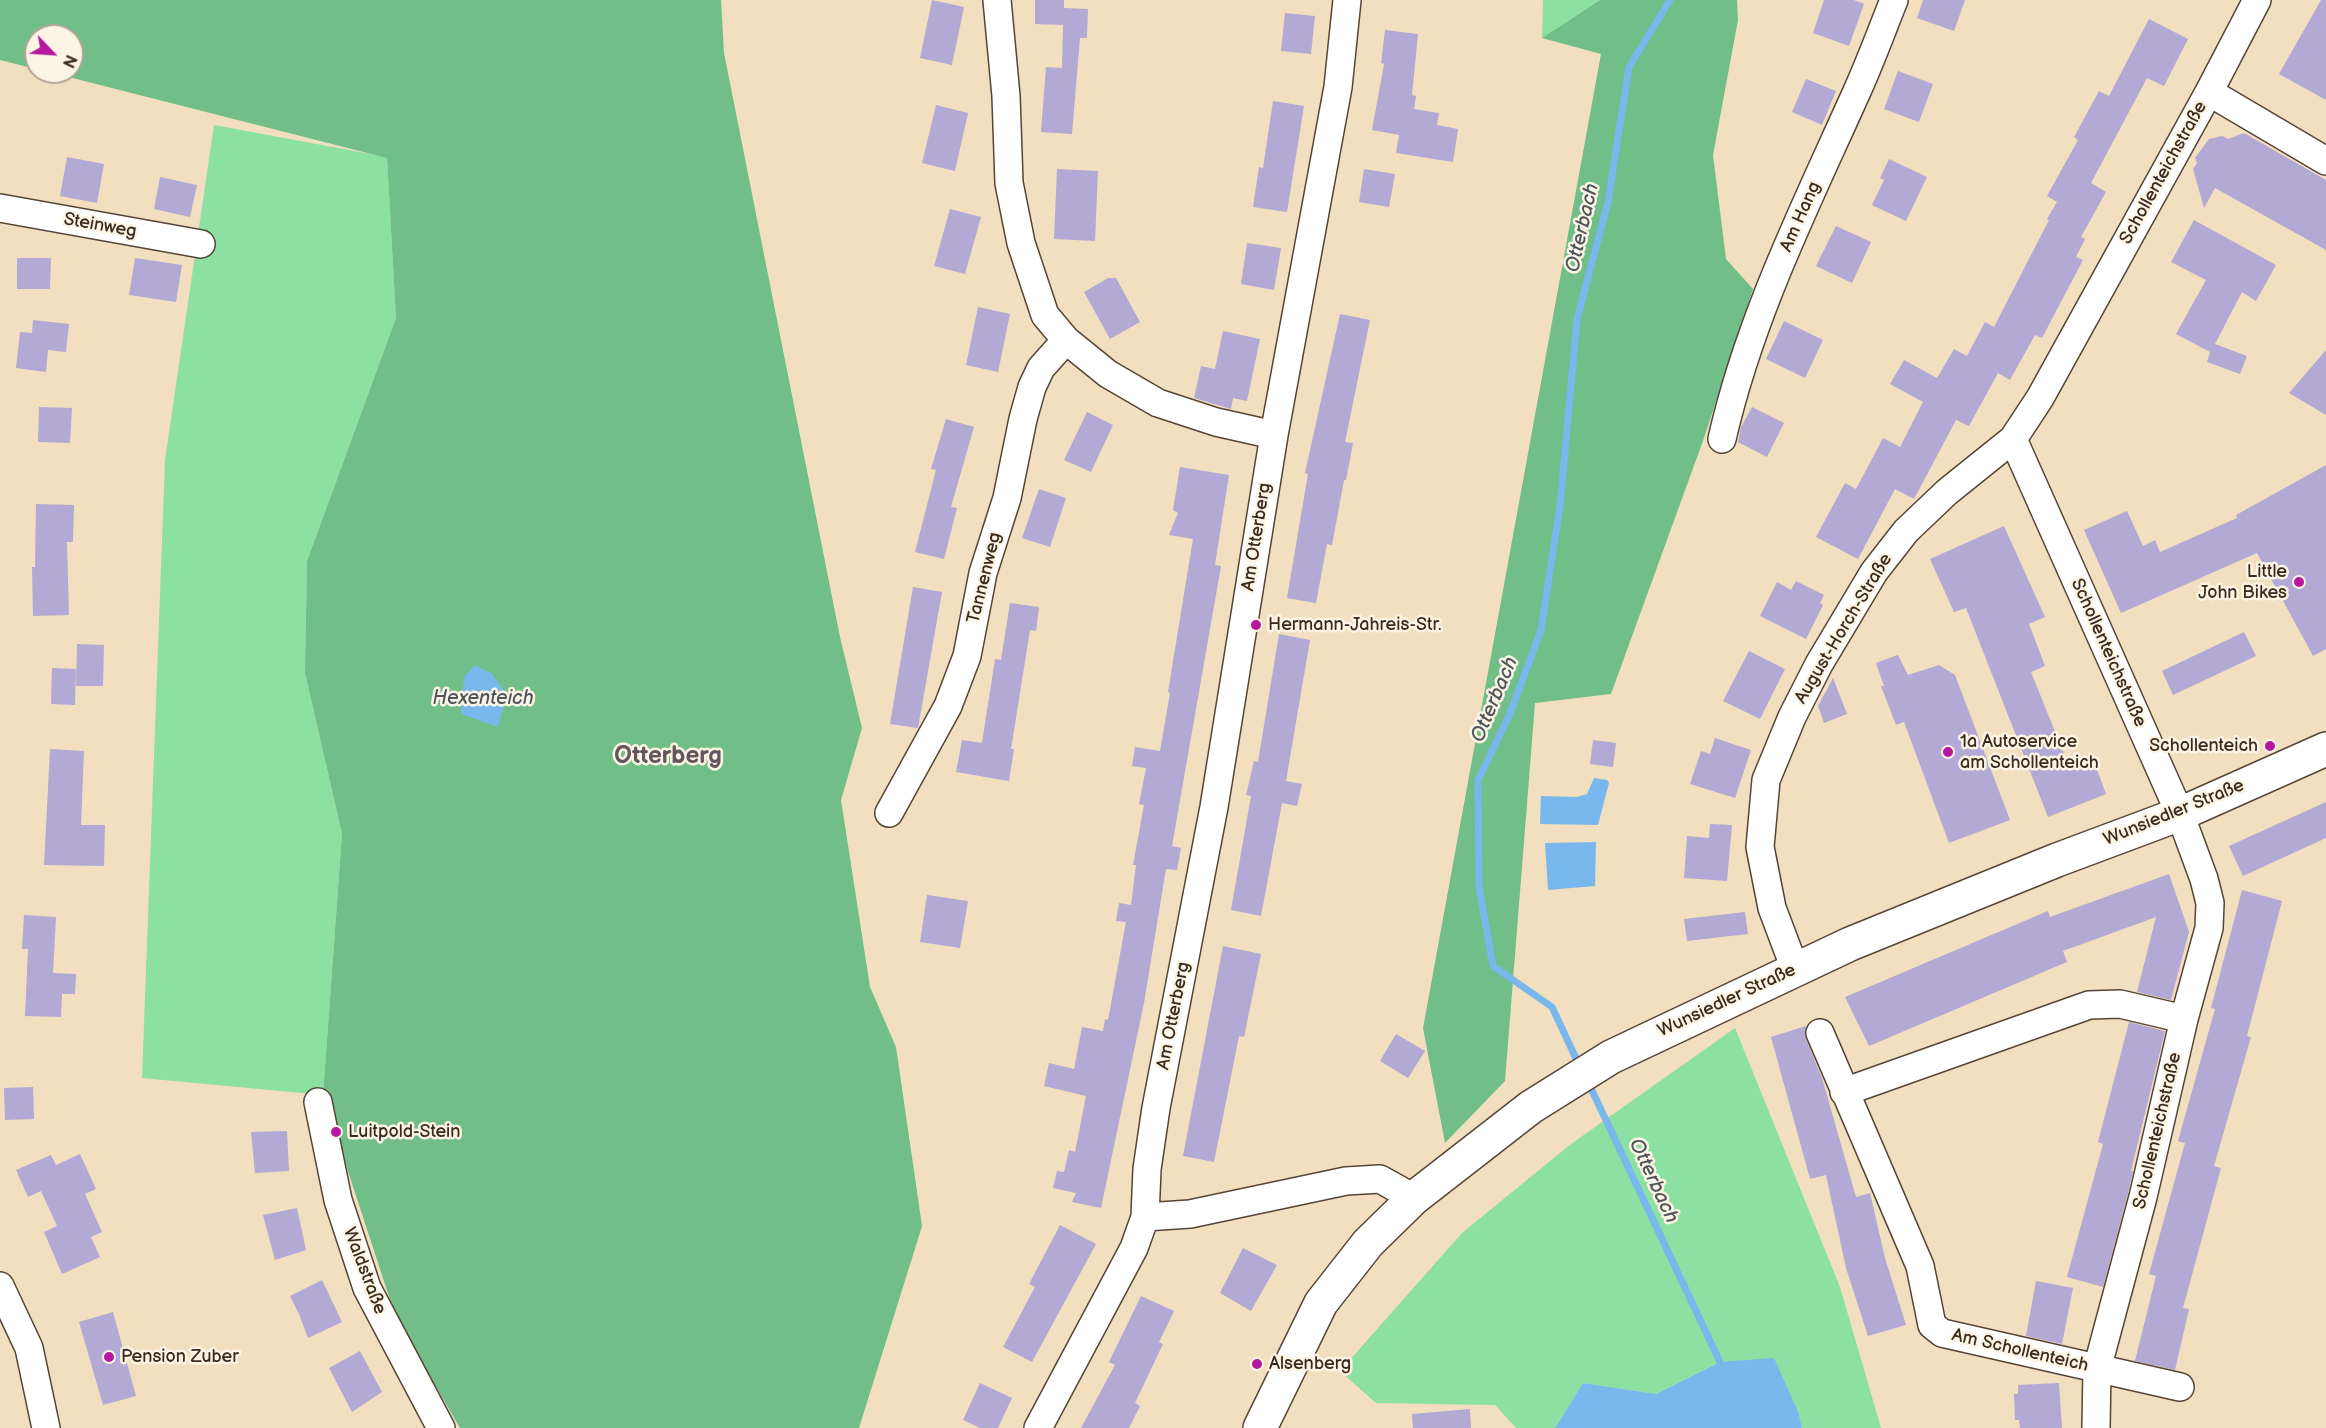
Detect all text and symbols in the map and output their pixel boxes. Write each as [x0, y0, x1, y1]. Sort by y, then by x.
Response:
north arrow [24, 24, 84, 84]
text: N [58, 52, 80, 70]
street label: Schollenteichstraße [2116, 98, 2212, 248]
street label: Am Hang [1776, 179, 1826, 255]
water label: Otterbach [1561, 181, 1605, 275]
street label: Steinweg [62, 209, 138, 243]
street label: Am Otterberg [1238, 481, 1276, 593]
street label: Tannenweg [963, 530, 1007, 626]
street label: August-Horch-Straße [1791, 550, 1897, 708]
place label: Little John Bikes [2198, 561, 2287, 604]
street label: Schollenteichstraße [2066, 575, 2150, 731]
marker: Little John Bikes [2292, 575, 2306, 589]
place label: Hermann-Jahreis-Str. [1268, 614, 1441, 636]
marker: Hermann-Jahreis-Str. [1249, 618, 1263, 632]
water label: Otterbach [1466, 654, 1524, 746]
water label: Hexenteich [432, 687, 534, 711]
place label: 1a Autoservice am Schollenteich [1960, 731, 2099, 774]
place label: Schollenteich [2149, 735, 2258, 757]
marker: Schollenteich [2263, 739, 2277, 753]
district label: Otterberg [614, 743, 722, 771]
marker: 1a Autoservice am Schollenteich [1941, 745, 1955, 759]
street label: Wunsiedler Straße [2101, 775, 2247, 851]
street label: Am Otterberg [1153, 960, 1195, 1072]
street label: Wunsiedler Straße [1655, 960, 1799, 1042]
street label: Schollenteichstraße [2129, 1050, 2187, 1212]
place label: Luitpold-Stein [348, 1121, 460, 1143]
marker: Luitpold-Stein [329, 1125, 343, 1139]
water label: Otterbach [1623, 1135, 1683, 1227]
street label: Waldstraße [338, 1225, 390, 1317]
street label: Am Schollenteich [1950, 1325, 2090, 1377]
place label: Pension Zuber [121, 1346, 239, 1368]
marker: Pension Zuber [102, 1350, 116, 1364]
place label: Alsenberg [1269, 1353, 1351, 1375]
marker: Alsenberg [1250, 1357, 1264, 1371]

